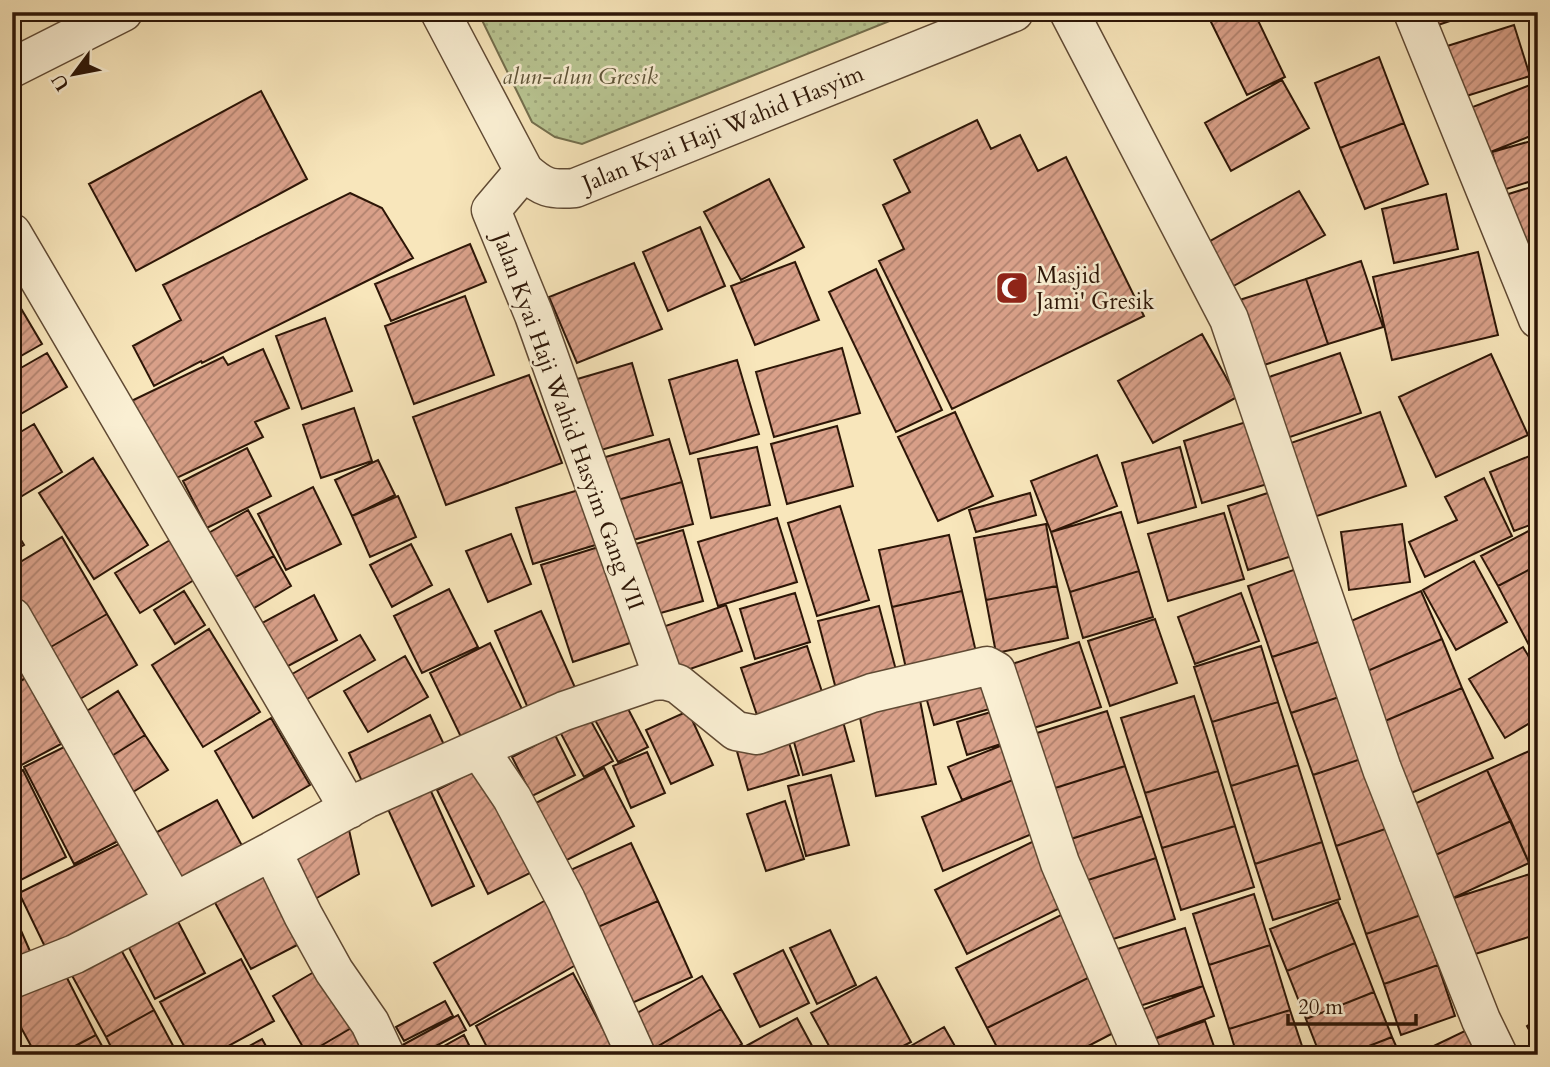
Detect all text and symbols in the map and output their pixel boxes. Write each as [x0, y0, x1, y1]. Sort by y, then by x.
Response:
north arrow [38, 38, 108, 108]
street label: Jalan Kyai Haji Wahid Hasyim [575, 58, 869, 200]
park label: alun-alun Gresik [502, 61, 658, 92]
text: U [45, 69, 76, 96]
street label: Jalan Kyai Haji Wahid Hasyim Gang VII [485, 225, 651, 614]
place label: Masjid Jami' Gresik [1033, 260, 1155, 317]
mosque icon: Masjid Jami' Gresik [993, 269, 1031, 307]
scale bar [1288, 983, 1415, 1027]
text: 20 m [1298, 993, 1343, 1022]

